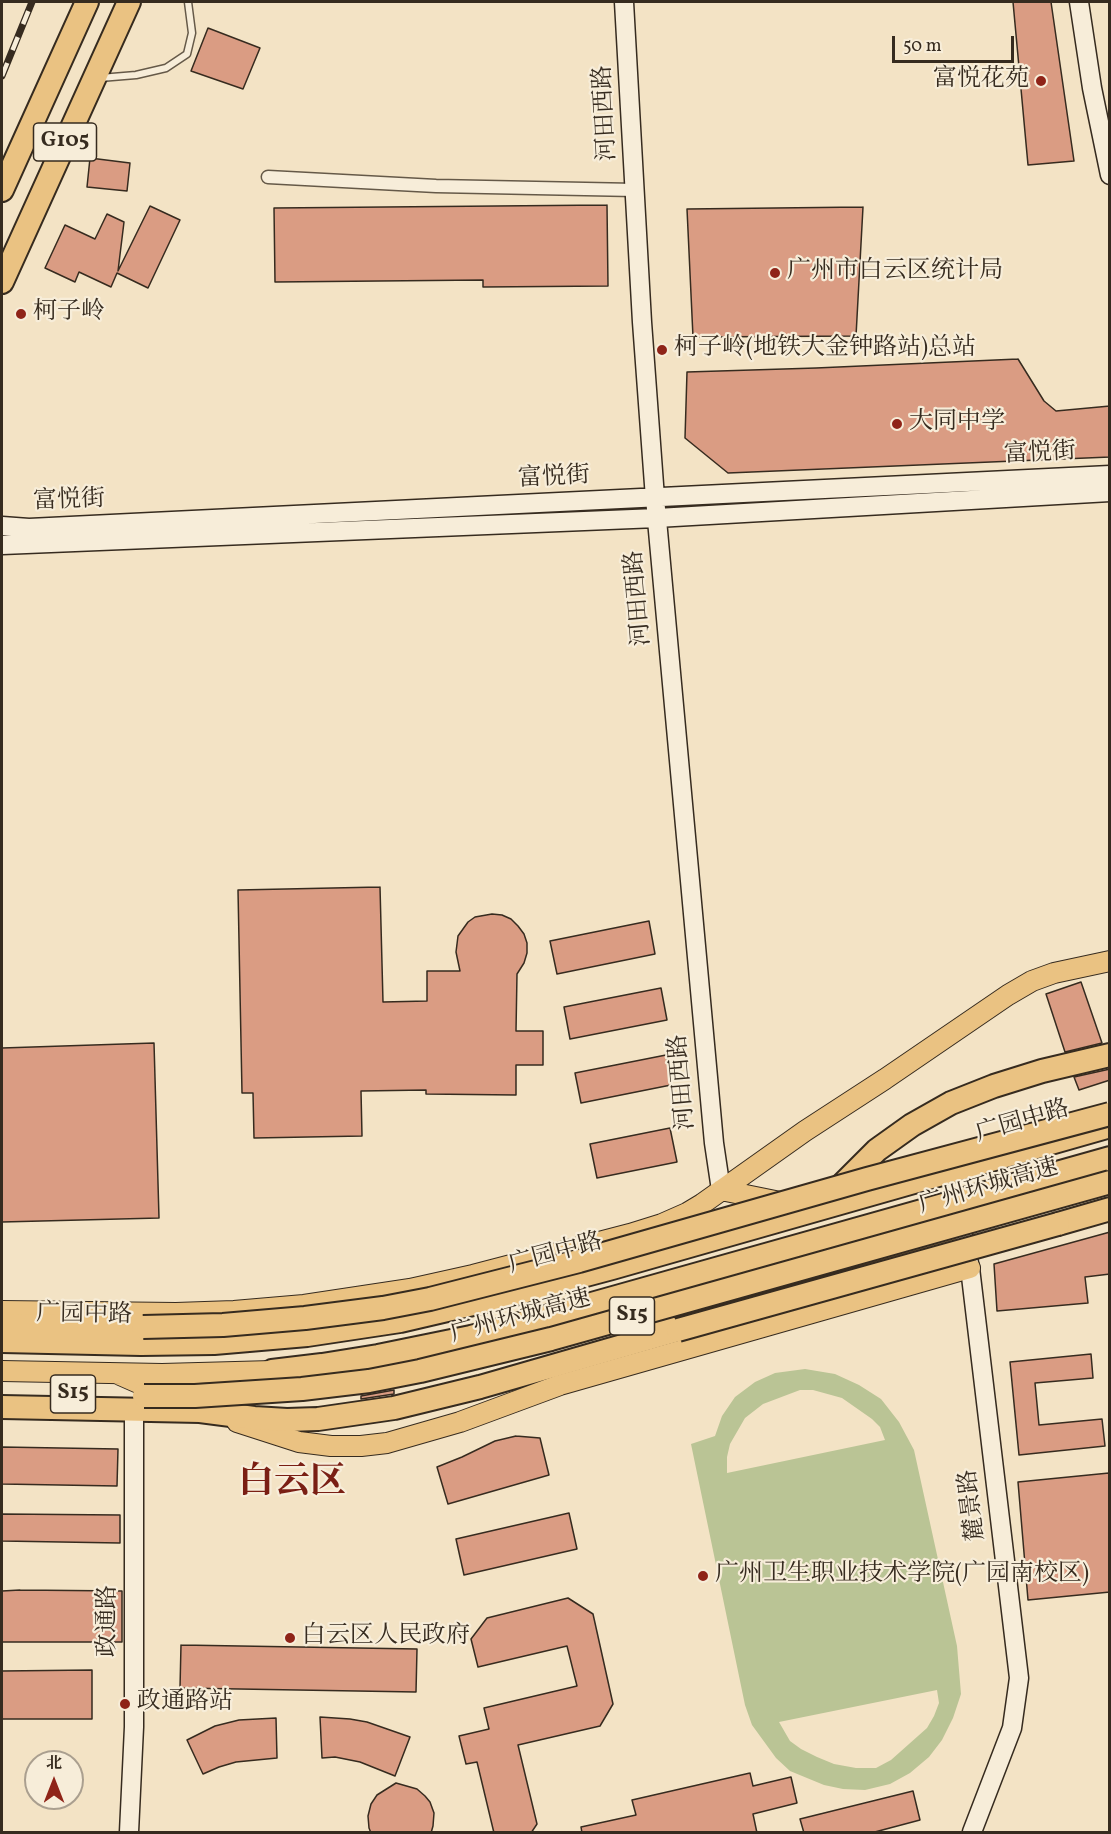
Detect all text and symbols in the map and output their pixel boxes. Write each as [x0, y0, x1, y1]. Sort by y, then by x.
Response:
scale bar [895, 24, 1016, 62]
text: 50 m [903, 34, 942, 59]
street label: 河田西路 [590, 64, 624, 162]
place label: 富悦花苑 [933, 67, 1029, 95]
marker: 富悦花苑 [1034, 74, 1048, 88]
road number: G105 [34, 123, 97, 161]
place label: 广州市白云区统计局 [787, 259, 1003, 287]
marker: 广州市白云区统计局 [768, 266, 782, 280]
place label: 柯子岭 [33, 300, 105, 328]
marker: 柯子岭 [14, 307, 28, 321]
place label: 柯子岭(地铁大金钟路站)总站 [674, 336, 976, 364]
marker: 柯子岭(地铁大金钟路站)总站 [655, 343, 669, 357]
place label: 大同中学 [909, 410, 1005, 438]
marker: 大同中学 [890, 417, 904, 431]
street label: 富悦街 [1003, 439, 1077, 471]
street label: 富悦街 [517, 463, 591, 495]
street label: 富悦街 [33, 486, 105, 518]
street label: 河田西路 [621, 549, 659, 647]
street label: 河田西路 [665, 1033, 703, 1131]
street label: 广园中路 [973, 1096, 1073, 1150]
street label: 广州环城高速 [916, 1154, 1062, 1222]
street label: 广园中路 [506, 1229, 606, 1281]
street label: 广州环城高速 [448, 1285, 594, 1351]
road number: S15 [610, 1297, 654, 1335]
street label: 广园中路 [36, 1301, 132, 1331]
road number: S15 [50, 1375, 96, 1413]
district label: 白云区 [238, 1463, 346, 1507]
street label: 麓景路 [955, 1468, 993, 1542]
place label: 广州卫生职业技术学院(广园南校区) [715, 1562, 1089, 1590]
marker: 广州卫生职业技术学院(广园南校区) [696, 1569, 710, 1583]
street label: 政通路 [96, 1585, 124, 1657]
place label: 白云区人民政府 [302, 1624, 470, 1652]
marker: 白云区人民政府 [283, 1631, 297, 1645]
place label: 政通路站 [137, 1690, 233, 1718]
marker: 政通路站 [118, 1697, 132, 1711]
north arrow [24, 1750, 84, 1810]
text: 北 [46, 1753, 62, 1775]

